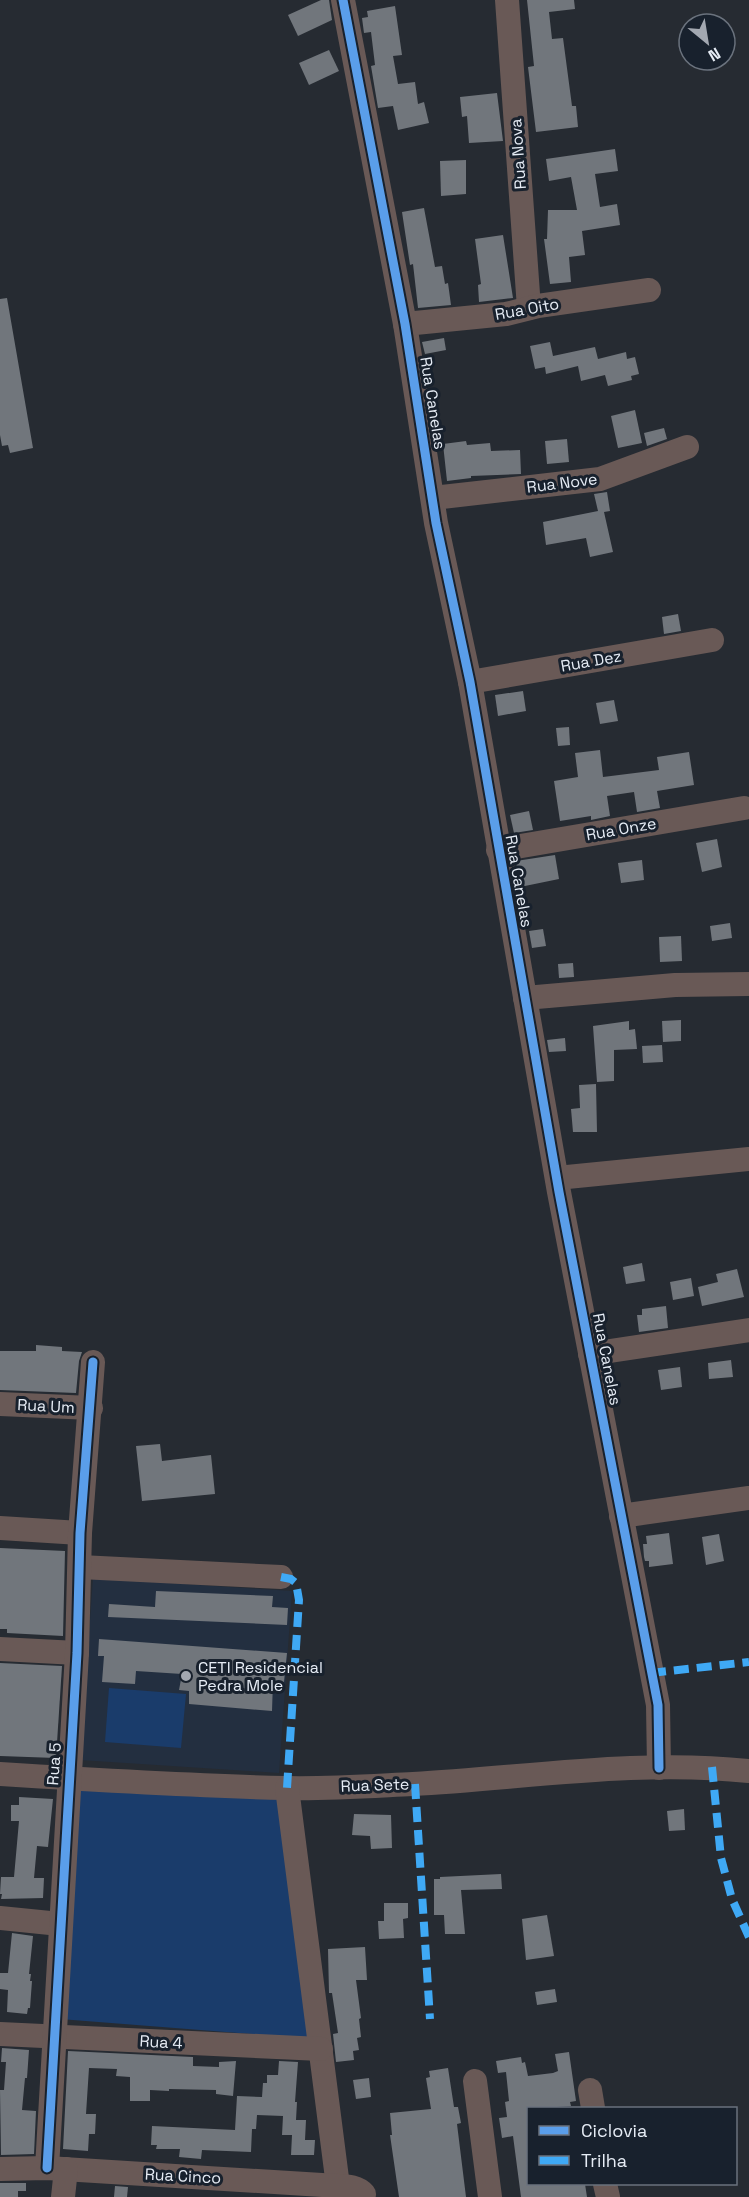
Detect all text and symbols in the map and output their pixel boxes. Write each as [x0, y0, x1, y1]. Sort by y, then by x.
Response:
north arrow [677, 12, 737, 72]
text: N [704, 43, 724, 66]
street label: Rua Nova [505, 118, 531, 190]
street label: Rua Oito [493, 293, 561, 325]
street label: Rua Canelas [415, 355, 451, 451]
street label: Rua Nove [525, 468, 599, 498]
street label: Rua Dez [559, 645, 623, 677]
street label: Rua Onze [584, 812, 658, 846]
street label: Rua Canelas [501, 833, 537, 929]
street label: Rua Canelas [588, 1311, 626, 1407]
street label: Rua Um [17, 1394, 75, 1418]
place label: CETI Residencial Pedra Mole [198, 1657, 323, 1696]
marker: CETI Residencial Pedra Mole [179, 1669, 193, 1683]
street label: Rua 5 [42, 1742, 66, 1786]
street label: Rua Sete [340, 1773, 410, 1797]
street label: Rua 4 [139, 2030, 183, 2054]
legend [527, 2107, 737, 2185]
text: Ciclovia [581, 2119, 647, 2142]
text: Trilha [581, 2149, 627, 2172]
street label: Rua Cinco [144, 2164, 222, 2188]

